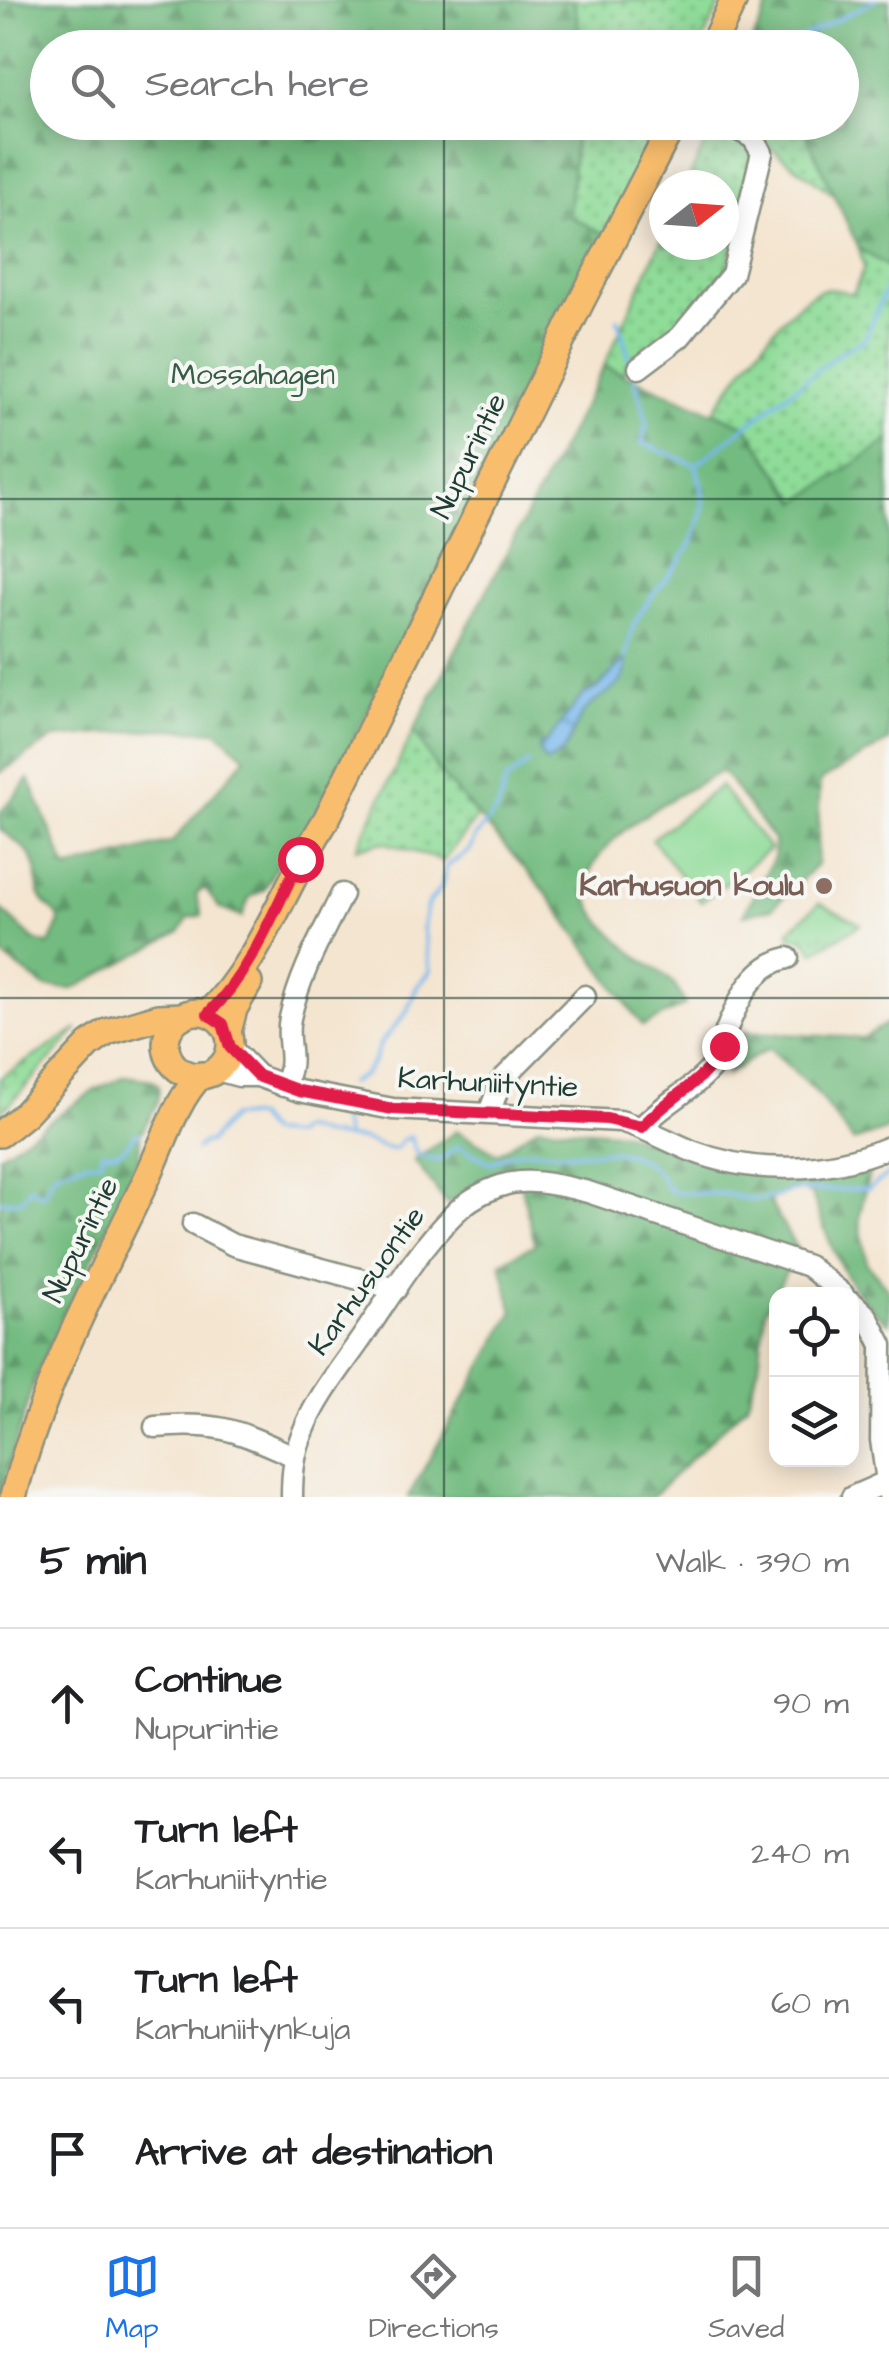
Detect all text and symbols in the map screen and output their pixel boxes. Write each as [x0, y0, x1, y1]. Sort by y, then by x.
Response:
search box [30, 30, 859, 140]
icon: search [65, 58, 120, 113]
text: Search here [145, 59, 369, 111]
north arrow [649, 170, 739, 260]
park label: Mossahagen [171, 354, 335, 397]
street label: Nupurintie [421, 386, 517, 526]
route start [278, 837, 324, 883]
place label: Karhusuon koulu [579, 865, 804, 907]
marker: Karhusuon koulu [813, 875, 835, 897]
route end [702, 1024, 748, 1070]
street label: Karhuniityntie [397, 1057, 579, 1110]
street label: Nupurintie [33, 1170, 129, 1310]
street label: Karhusuontie [299, 1198, 435, 1364]
map controls [769, 1287, 859, 1467]
button: locate [769, 1287, 859, 1377]
button: layers [769, 1377, 859, 1467]
text: 5 min [40, 1533, 147, 1591]
text: Walk · 390 m [655, 1540, 849, 1585]
text: Continue [135, 1655, 282, 1707]
icon: ahead [40, 1676, 95, 1731]
text: 90 m [773, 1681, 849, 1726]
text: Nupurintie [135, 1707, 279, 1752]
text: Turn left [135, 1805, 298, 1857]
icon: left [40, 1826, 95, 1881]
text: 240 m [751, 1831, 849, 1876]
text: Karhuniityntie [135, 1857, 328, 1902]
text: Turn left [135, 1955, 298, 2007]
icon: left [40, 1976, 95, 2031]
text: 60 m [771, 1981, 849, 2026]
text: Karhuniitynkuja [135, 2007, 350, 2052]
icon: arrive [40, 2126, 95, 2181]
text: Arrive at destination [135, 2127, 492, 2179]
tab: Map [105, 2249, 160, 2348]
tab: Directions [369, 2249, 499, 2348]
tab: Saved [708, 2249, 784, 2348]

